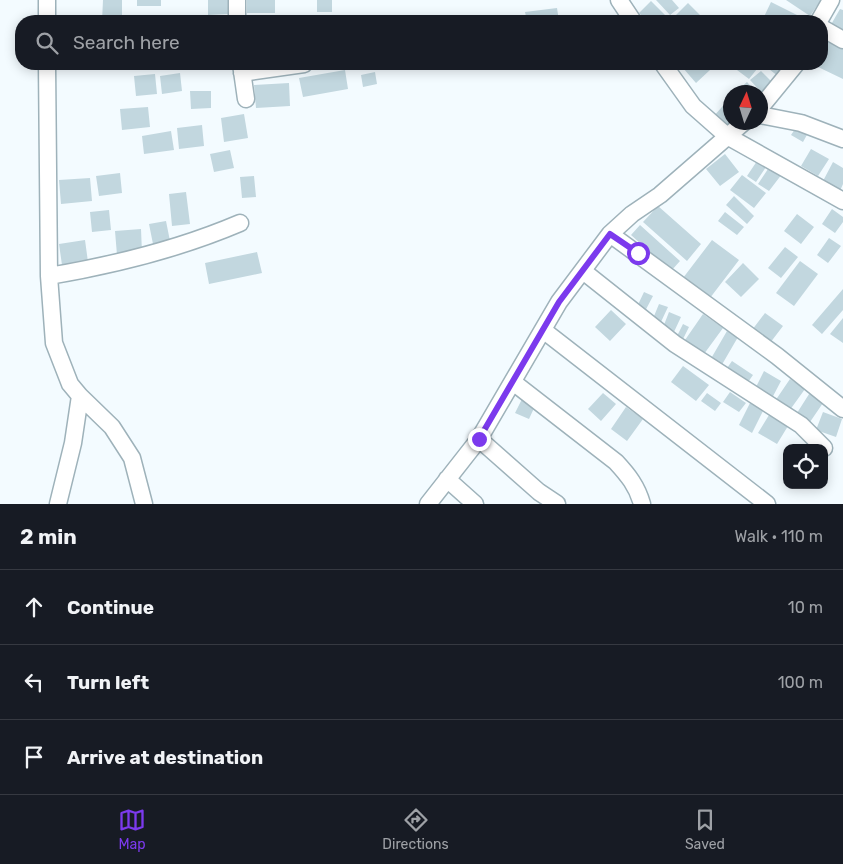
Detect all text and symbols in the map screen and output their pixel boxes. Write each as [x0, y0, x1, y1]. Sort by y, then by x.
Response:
search box [15, 15, 828, 70]
icon: search [33, 29, 61, 57]
text: Search here [73, 31, 180, 54]
north arrow [723, 85, 768, 130]
route start [627, 242, 650, 265]
route end [468, 428, 491, 451]
map controls [783, 444, 828, 489]
button: locate [783, 444, 828, 489]
text: 2 min [20, 524, 77, 549]
text: Walk · 110 m [735, 527, 823, 546]
icon: ahead [20, 593, 48, 621]
text: Continue [67, 596, 154, 619]
text: 10 m [788, 598, 823, 617]
icon: left [20, 668, 48, 696]
text: Turn left [67, 671, 149, 694]
text: 100 m [778, 673, 823, 692]
icon: arrive [20, 743, 48, 771]
text: Arrive at destination [67, 746, 263, 769]
tab: Map [118, 806, 146, 853]
tab: Directions [382, 806, 449, 853]
tab: Saved [685, 806, 725, 853]

